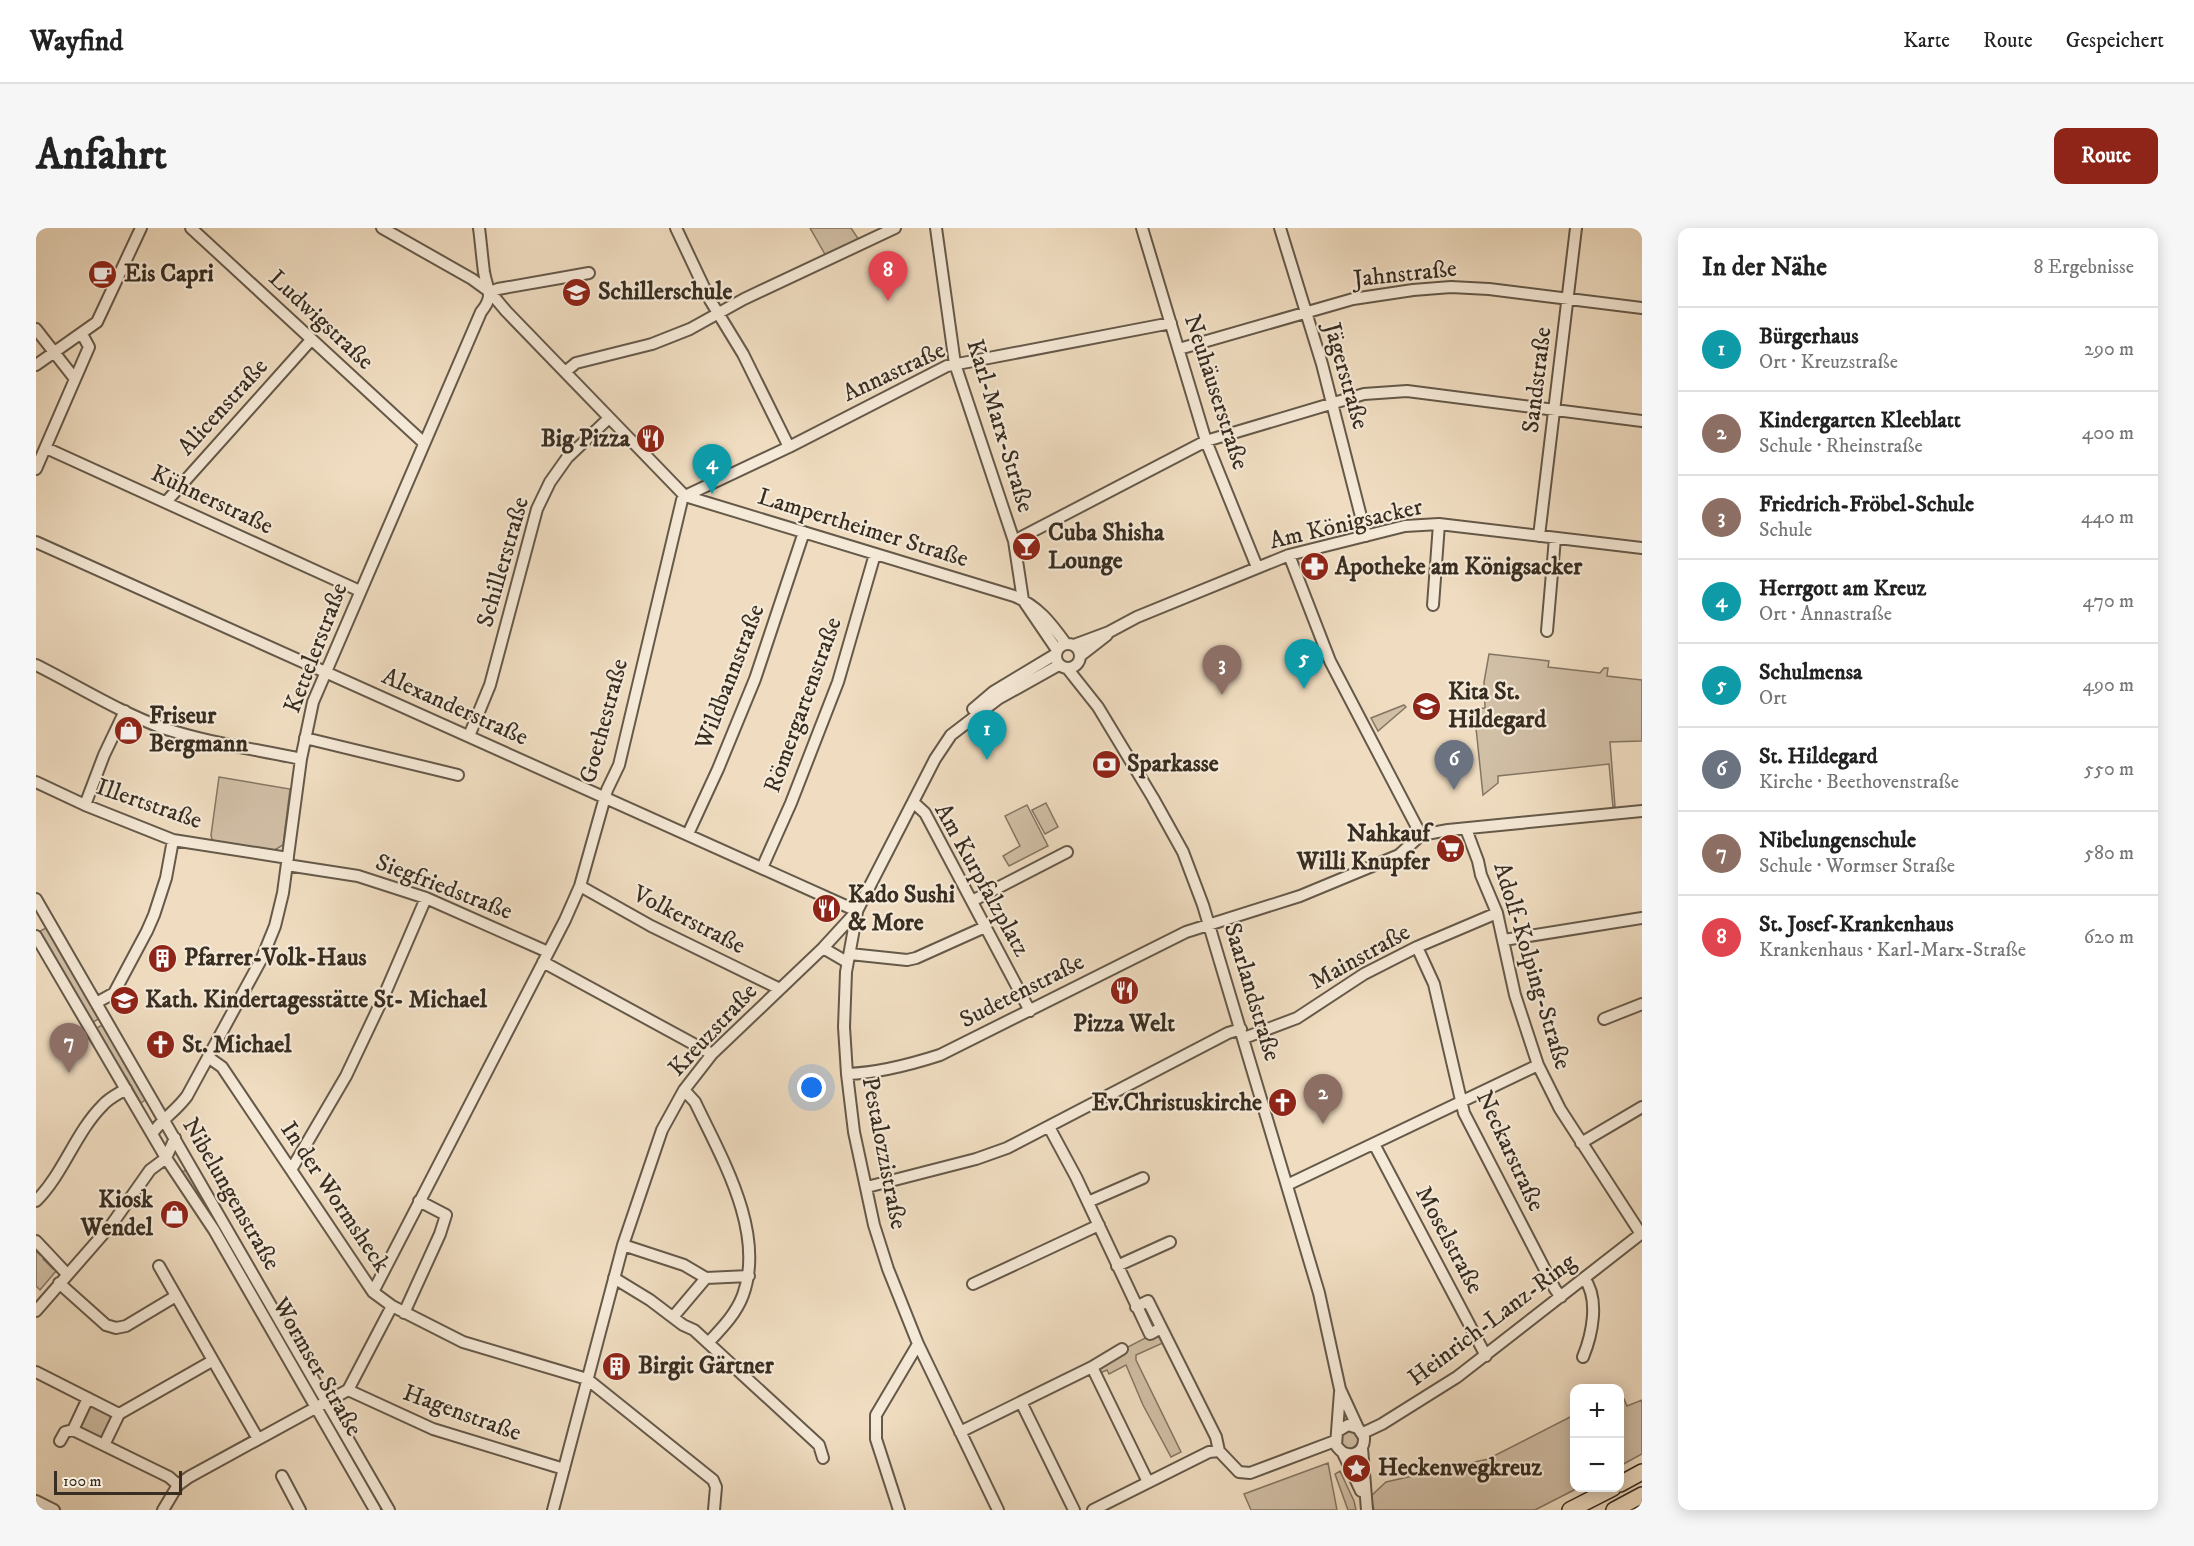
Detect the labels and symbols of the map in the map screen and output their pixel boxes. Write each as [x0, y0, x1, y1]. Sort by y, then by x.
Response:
pin: 8 [868, 251, 908, 301]
street label: Jahnstraße [1350, 254, 1458, 295]
cafe icon: Eis Capri [87, 258, 119, 290]
place label: Eis Capri [124, 259, 214, 289]
street label: Ludwigstraße [262, 264, 380, 376]
school or university icon: Schillerschule [561, 276, 593, 308]
place label: Schillerschule [598, 277, 732, 307]
street label: Neuhäuserstraße [1177, 311, 1255, 473]
street label: Jägerstraße [1316, 317, 1376, 433]
street label: Sandstraße [1516, 325, 1558, 435]
street label: Annastraße [838, 335, 950, 409]
street label: Karl-Marx-Straße [959, 336, 1041, 516]
street label: Alicenstraße [171, 352, 275, 462]
restaurant icon: Big Pizza [635, 423, 667, 455]
place label: Big Pizza [541, 424, 631, 454]
pin: 4 [692, 444, 732, 494]
street label: Kühnerstraße [146, 459, 278, 541]
street label: Lampertheimer Straße [754, 482, 972, 574]
street label: Am Königsacker [1266, 492, 1426, 556]
street label: Schillerstraße [470, 493, 536, 631]
place label: Cuba Shisha Lounge [1048, 518, 1165, 576]
bar icon: Cuba Shisha Lounge [1011, 531, 1043, 563]
pharmacy icon: Apotheke am Königsacker [1298, 551, 1330, 583]
place label: Apotheke am Königsacker [1334, 552, 1583, 582]
street label: Kettelerstraße [277, 579, 355, 717]
street label: Wildbannstraße [688, 600, 771, 755]
street label: Römergartenstraße [757, 613, 849, 797]
pin: 5 [1284, 640, 1324, 689]
pin: 3 [1202, 646, 1242, 695]
street label: Goethestraße [573, 655, 635, 787]
street label: Alexanderstraße [377, 661, 533, 753]
place label: Kita St. Hildegard [1448, 677, 1547, 735]
school or university icon: Kita St. Hildegard [1411, 690, 1443, 722]
place label: Friseur Bergmann [149, 701, 249, 759]
pin: 1 [968, 710, 1006, 760]
shop icon: Friseur Bergmann [112, 714, 144, 746]
pin: 6 [1434, 740, 1474, 790]
bank icon: Sparkasse [1090, 748, 1122, 780]
place label: Sparkasse [1127, 749, 1219, 779]
street label: Illertstraße [92, 772, 206, 836]
street label: Am Kurpfalzplatz [928, 798, 1037, 962]
place label: Nahkauf Willi Knupfer [1296, 819, 1434, 877]
supermarket icon: Nahkauf Willi Knupfer [1435, 832, 1467, 864]
street label: Siegfriedstraße [371, 847, 517, 927]
street label: Adolf-Kolping-Straße [1486, 859, 1578, 1073]
street label: Volkerstraße [627, 878, 750, 961]
place label: Kado Sushi & More [848, 880, 955, 938]
restaurant icon: Kado Sushi & More [811, 893, 843, 925]
street label: Mainstraße [1305, 917, 1415, 997]
street label: Saarlandstraße [1217, 919, 1287, 1065]
building icon: Pfarrer-Volk-Haus [147, 942, 179, 974]
place label: Pfarrer-Volk-Haus [184, 943, 367, 973]
street label: Sudetenstraße [955, 947, 1089, 1035]
restaurant icon: Pizza Welt [1108, 975, 1140, 1007]
street label: Kreuzstraße [662, 977, 764, 1083]
school or university icon: Kath. Kindertagesstätte St- Michael [108, 984, 140, 1016]
place label: Kath. Kindertagesstätte St- Michael [145, 985, 488, 1015]
place label: Pizza Welt [1073, 1009, 1175, 1039]
pin: 7 [50, 1024, 88, 1073]
church icon: St. Michael [145, 1029, 177, 1061]
place label: St. Michael [182, 1030, 292, 1060]
your location [797, 1073, 826, 1102]
street label: Pestalozzistraße [855, 1074, 913, 1232]
pin: 2 [1304, 1074, 1342, 1124]
street label: Neckarstraße [1469, 1086, 1551, 1216]
church icon: Ev.Christuskirche [1267, 1087, 1299, 1119]
place label: Ev.Christuskirche [1091, 1088, 1262, 1118]
street label: Nibelungenstraße [175, 1112, 287, 1276]
street label: In der Wormsheck [273, 1116, 397, 1278]
street label: Moselstraße [1408, 1181, 1490, 1299]
place label: Kiosk Wendel [80, 1185, 154, 1243]
shop icon: Kiosk Wendel [158, 1198, 190, 1230]
street label: Heinrich-Lanz-Ring [1402, 1247, 1582, 1393]
street label: Wormser Straße [265, 1291, 369, 1442]
building icon: Birgit Gärtner [601, 1350, 633, 1382]
place label: Birgit Gärtner [638, 1351, 775, 1381]
street label: Hagenstraße [399, 1378, 525, 1448]
place icon: Heckenwegkreuz [1341, 1452, 1373, 1484]
place label: Heckenwegkreuz [1378, 1453, 1542, 1483]
scale bar [54, 1468, 182, 1496]

